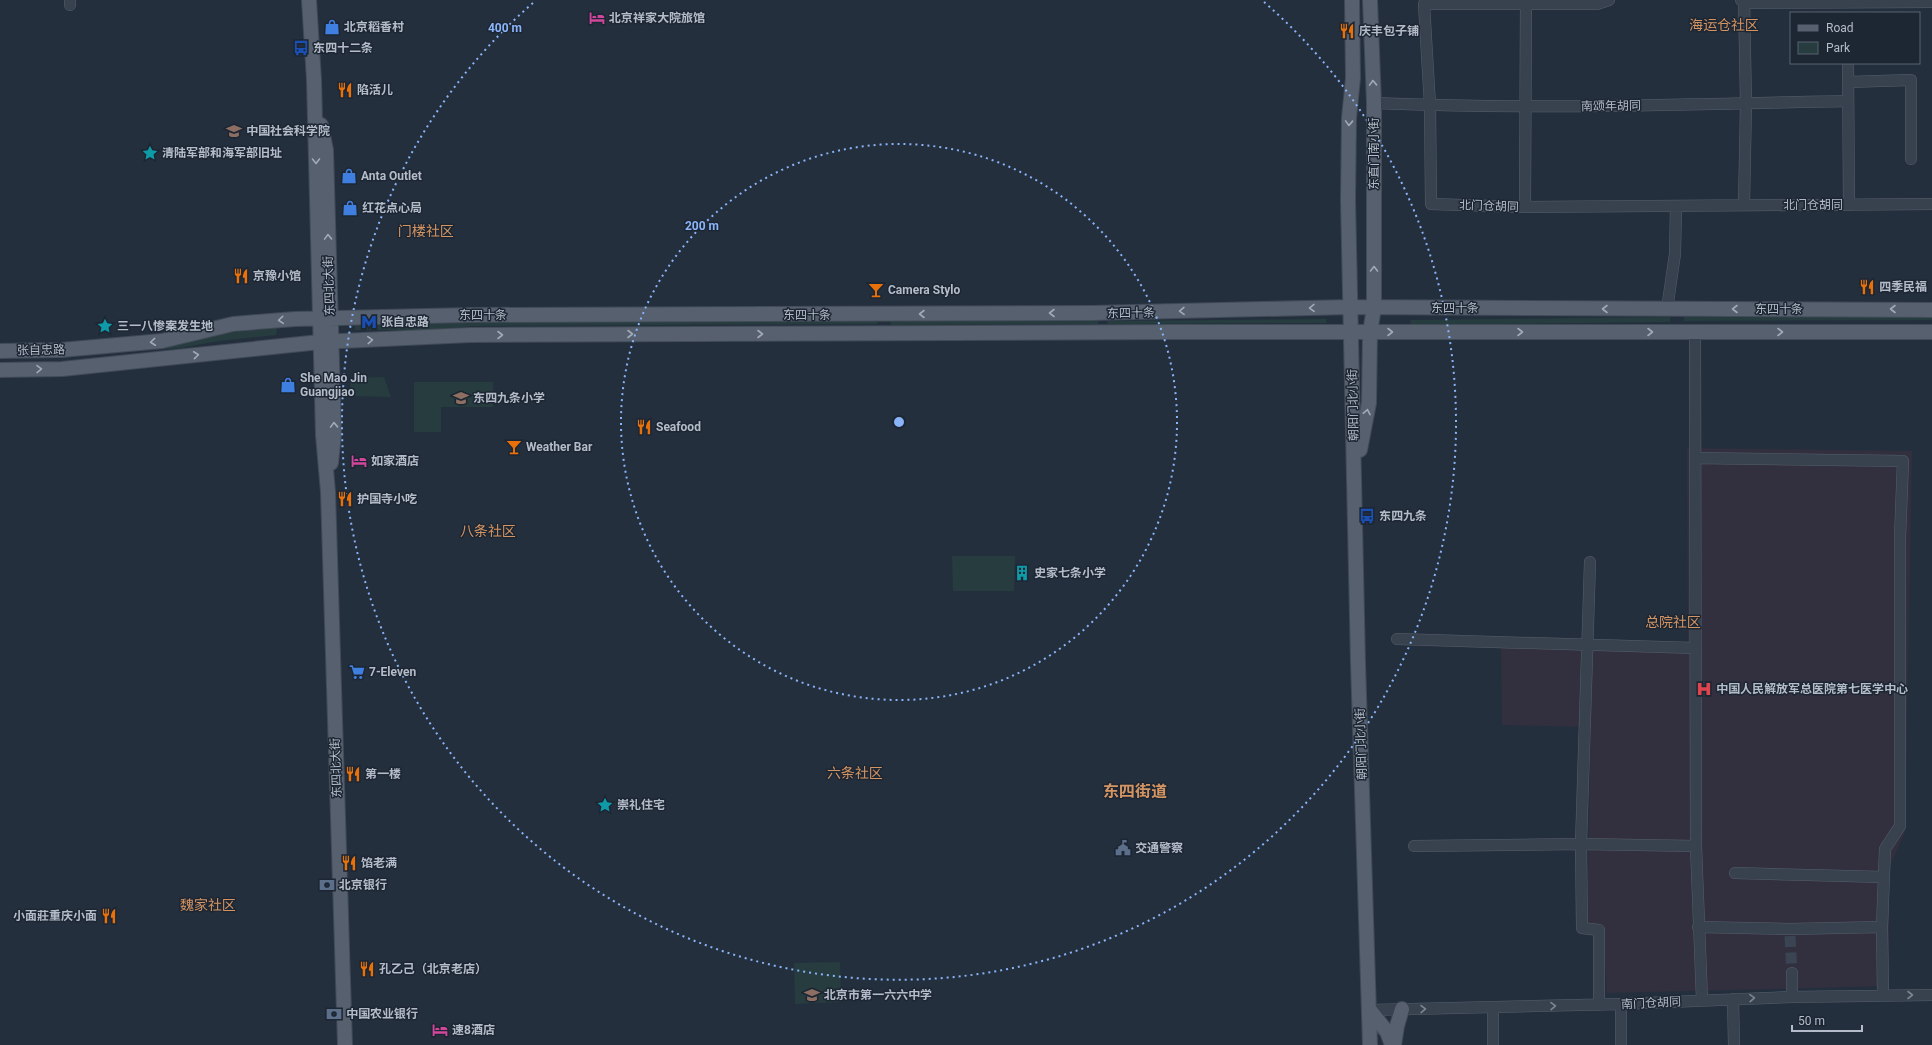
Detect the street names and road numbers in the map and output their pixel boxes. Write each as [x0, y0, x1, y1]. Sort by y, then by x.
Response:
street label: 南颂年胡同 [1581, 98, 1641, 114]
street label: 东直门南小街 [1367, 118, 1381, 190]
street label: 北门仓胡同 [1459, 198, 1519, 214]
street label: 北门仓胡同 [1783, 198, 1843, 212]
street label: 东四北大街 [321, 256, 337, 316]
street label: 东四十条 [1431, 301, 1479, 315]
street label: 东四十条 [1755, 302, 1803, 316]
street label: 东四十条 [1107, 306, 1155, 320]
street label: 东四十条 [459, 308, 507, 322]
street label: 东四十条 [783, 308, 831, 322]
street label: 张自忠路 [17, 343, 65, 357]
street label: 朝阳门北小街 [1345, 369, 1361, 441]
street label: 朝阳门北小街 [1353, 708, 1369, 780]
street label: 东四北大街 [328, 738, 344, 798]
street label: 南门仓胡同 [1621, 994, 1681, 1012]

